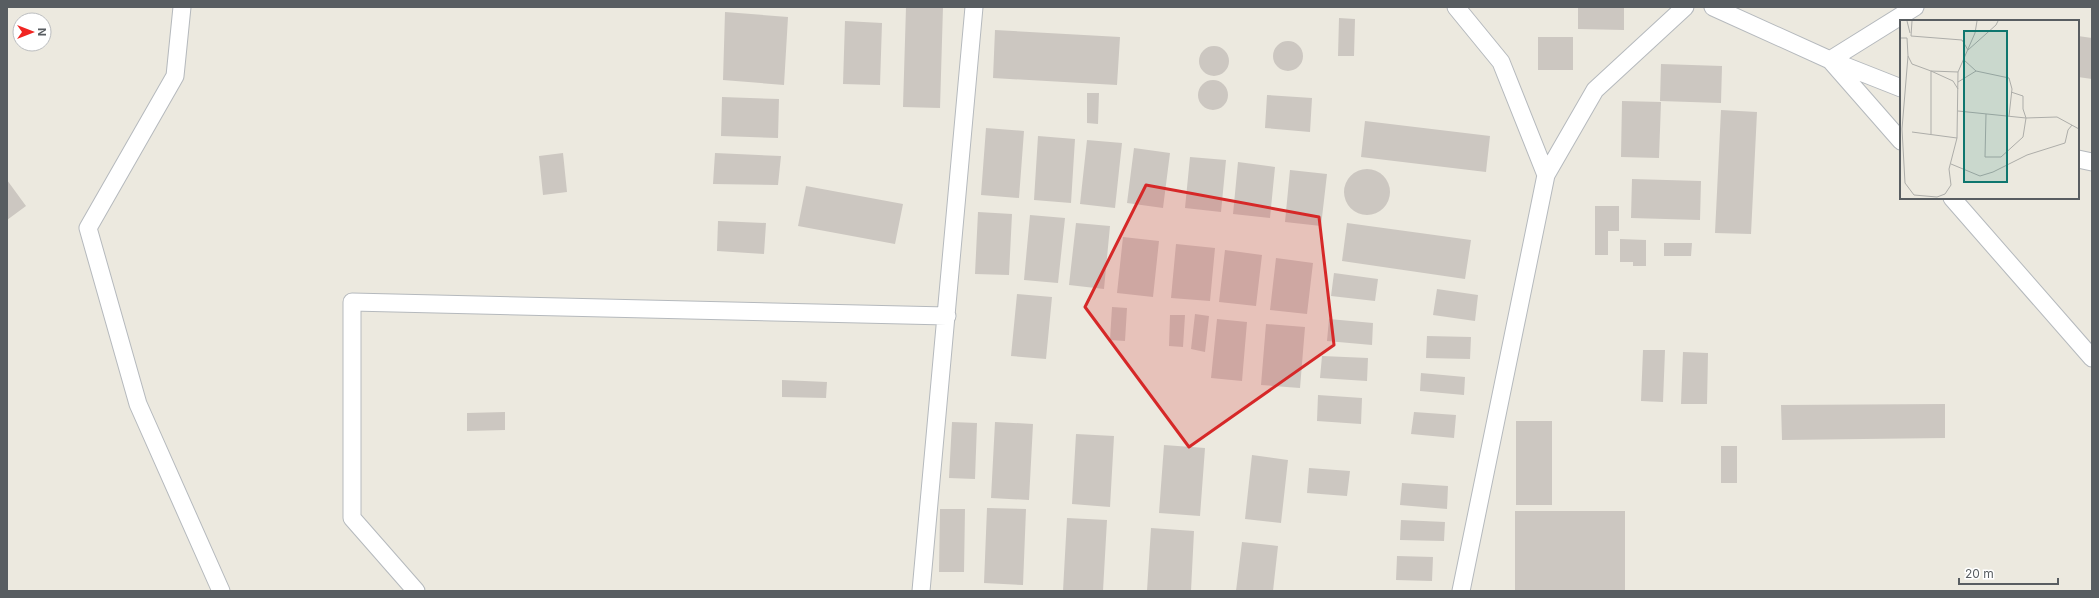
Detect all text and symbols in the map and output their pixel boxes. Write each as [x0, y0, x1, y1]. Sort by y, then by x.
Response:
north arrow [12, 12, 52, 52]
inset map [1900, 20, 2079, 199]
text: N [35, 28, 49, 36]
scale bar [1959, 560, 2058, 586]
text: 20 m [1965, 566, 1994, 581]

